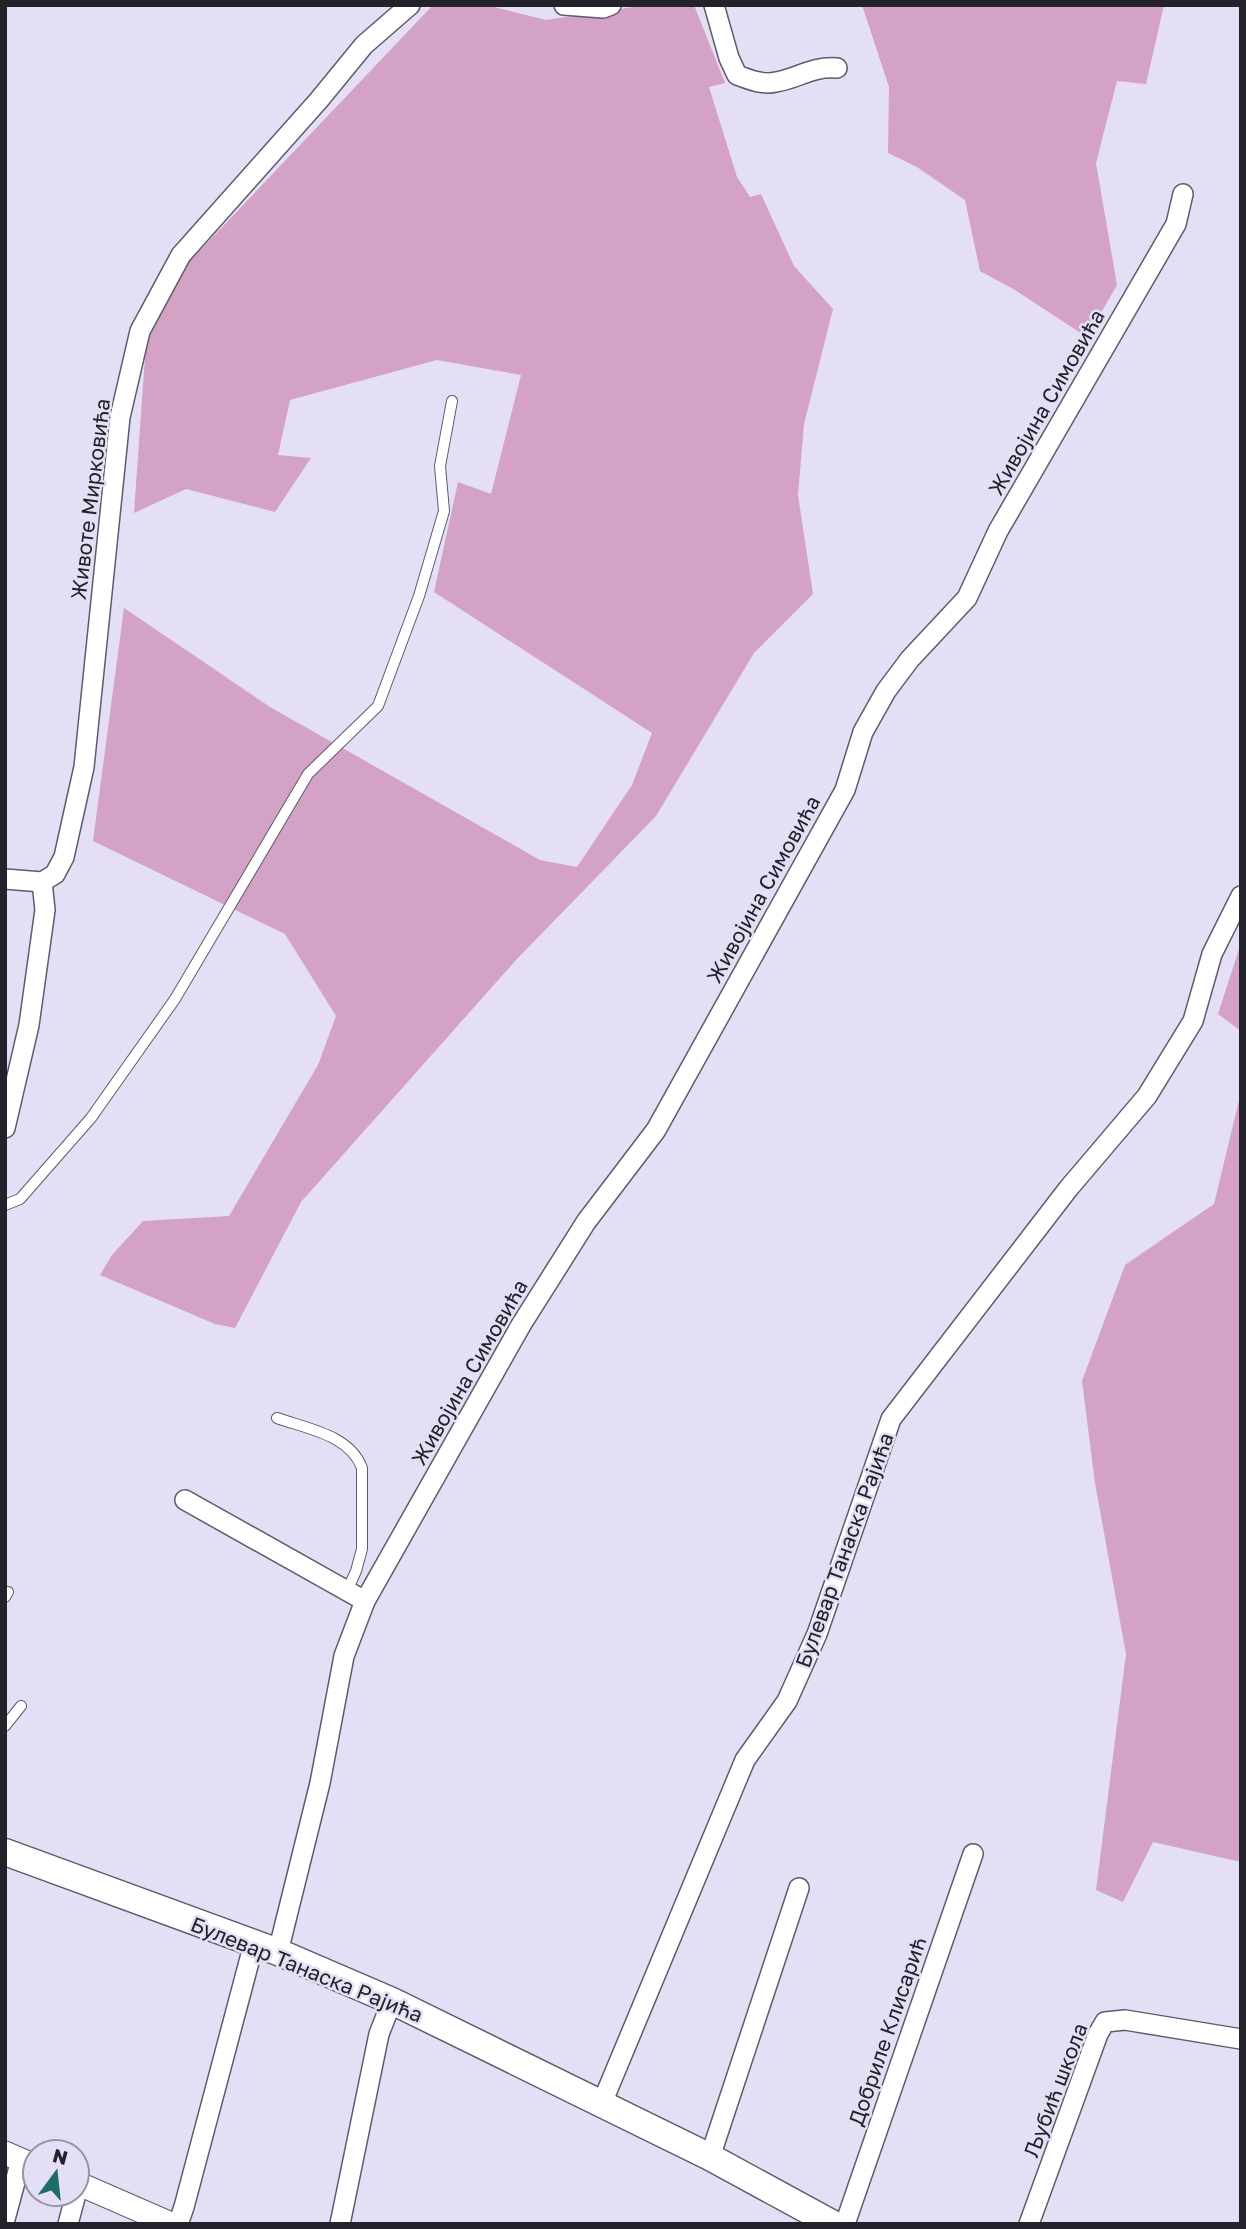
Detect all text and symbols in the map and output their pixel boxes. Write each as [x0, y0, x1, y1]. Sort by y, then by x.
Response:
street label: Живојина Симовића [982, 304, 1110, 500]
street label: Животе Мирковића [65, 397, 115, 601]
street label: Живојина Симовића [701, 791, 825, 987]
street label: Живојина Симовића [405, 1274, 533, 1470]
street label: Булевар Танаска Рајића [789, 1429, 899, 1671]
street label: Булевар Танаска Рајића [187, 1910, 427, 2028]
street label: Добриле Клисарић [842, 1933, 932, 2129]
street label: Љубић школа [1017, 2019, 1093, 2161]
north arrow [21, 2138, 91, 2208]
text: N [51, 2143, 70, 2169]

